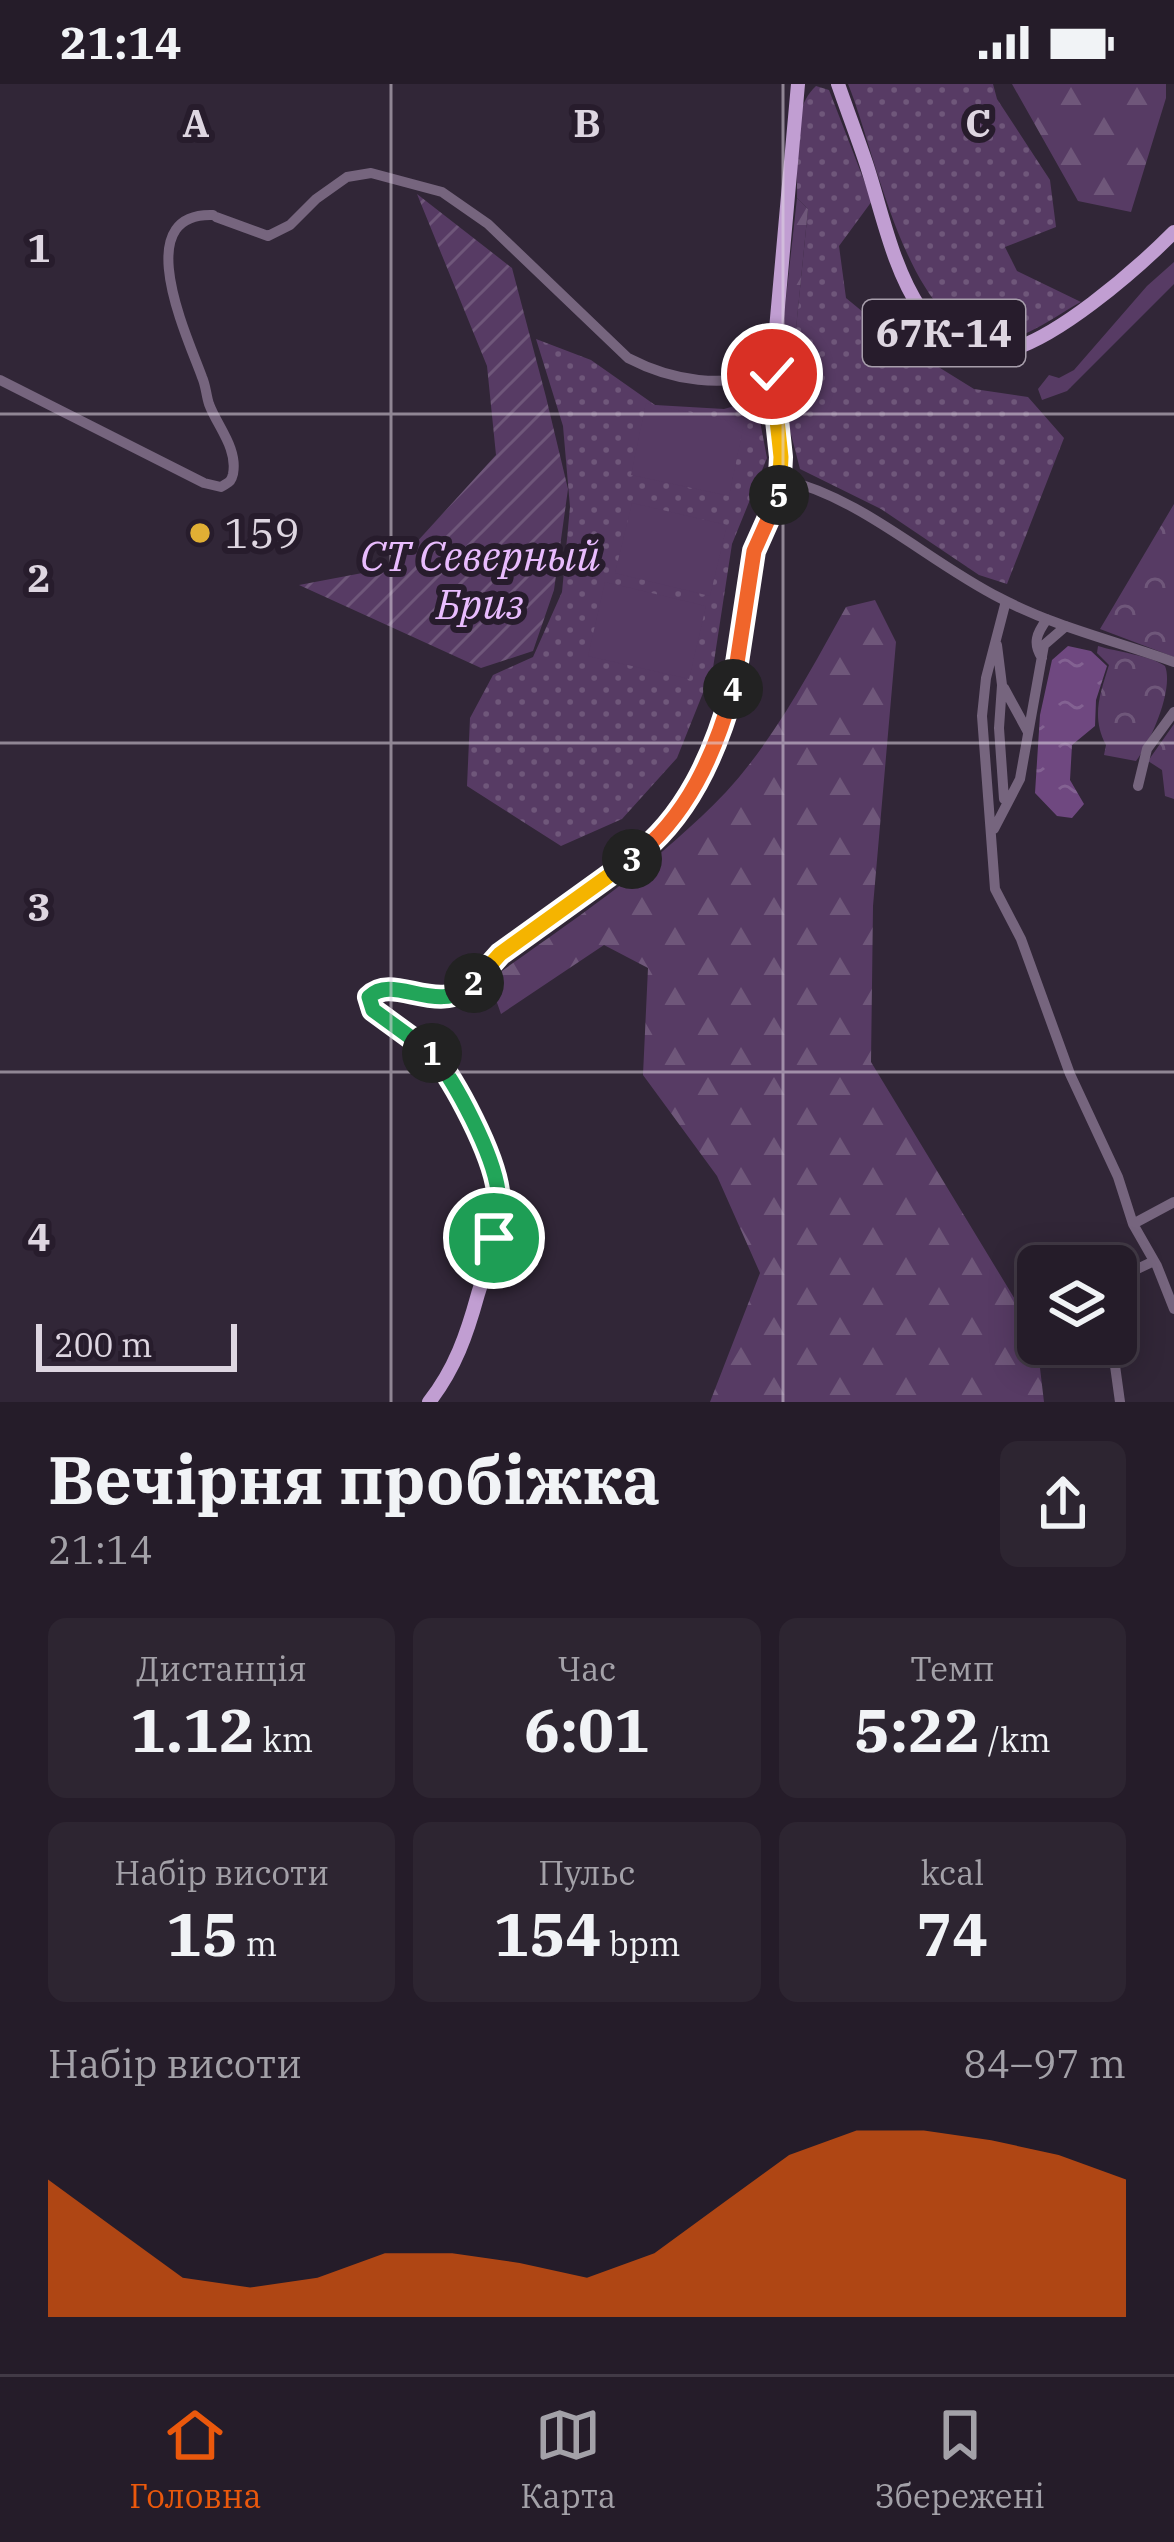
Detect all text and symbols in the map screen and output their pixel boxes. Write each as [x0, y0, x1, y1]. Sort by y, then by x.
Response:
text: 21:14 [60, 13, 182, 71]
text: A [182, 97, 210, 148]
text: B [573, 97, 601, 148]
text: C [965, 97, 991, 148]
text: 1 [27, 222, 51, 273]
road number: 67К-14 [863, 300, 1025, 366]
pin [721, 323, 823, 425]
icon: check [739, 341, 805, 407]
pin: 5 [749, 465, 809, 525]
text: 5 [769, 473, 789, 516]
place label: 159 [224, 505, 300, 560]
marker: 159 [187, 520, 213, 546]
park label: СТ Северный Бриз [360, 528, 600, 631]
text: 2 [27, 552, 51, 603]
pin: 4 [703, 659, 763, 719]
text: 4 [723, 667, 743, 710]
pin: 3 [602, 829, 662, 889]
text: 3 [622, 837, 642, 880]
text: 3 [27, 881, 51, 932]
pin: 2 [444, 953, 504, 1013]
text: 2 [464, 961, 484, 1004]
pin: 1 [402, 1023, 462, 1083]
text: 1 [422, 1031, 442, 1074]
pin [443, 1187, 545, 1289]
icon: arrive [461, 1205, 527, 1271]
text: 4 [27, 1211, 51, 1262]
map controls [1017, 1245, 1137, 1365]
button: layers [1017, 1245, 1137, 1365]
scale bar [36, 1318, 237, 1371]
text: 200 m [54, 1323, 153, 1366]
text: Вечірня пробіжка [48, 1436, 660, 1522]
button: share [1000, 1441, 1126, 1567]
text: 21:14 [48, 1524, 153, 1575]
text: Дистанція [137, 1647, 307, 1690]
text: Час [558, 1647, 616, 1690]
text: Темп [910, 1647, 995, 1690]
text: 1.12 [130, 1690, 255, 1769]
text: 6:01 [524, 1690, 650, 1769]
text: 5:22 [854, 1690, 980, 1769]
text: km [255, 1718, 313, 1761]
text: /km [980, 1718, 1051, 1761]
text: Набір висоти [114, 1851, 329, 1894]
text: Пульс [538, 1851, 636, 1894]
text: kcal [921, 1851, 984, 1894]
text: 15 [166, 1894, 238, 1973]
text: 154 [493, 1894, 601, 1973]
text: 74 [916, 1894, 988, 1973]
text: m [238, 1922, 277, 1965]
text: bpm [601, 1922, 681, 1965]
text: Набір висоти [48, 2038, 302, 2089]
text: 84–97 m [963, 2038, 1126, 2089]
tab: Головна [129, 2402, 262, 2517]
tab: Карта [520, 2402, 616, 2517]
tab: Збережені [875, 2402, 1045, 2517]

